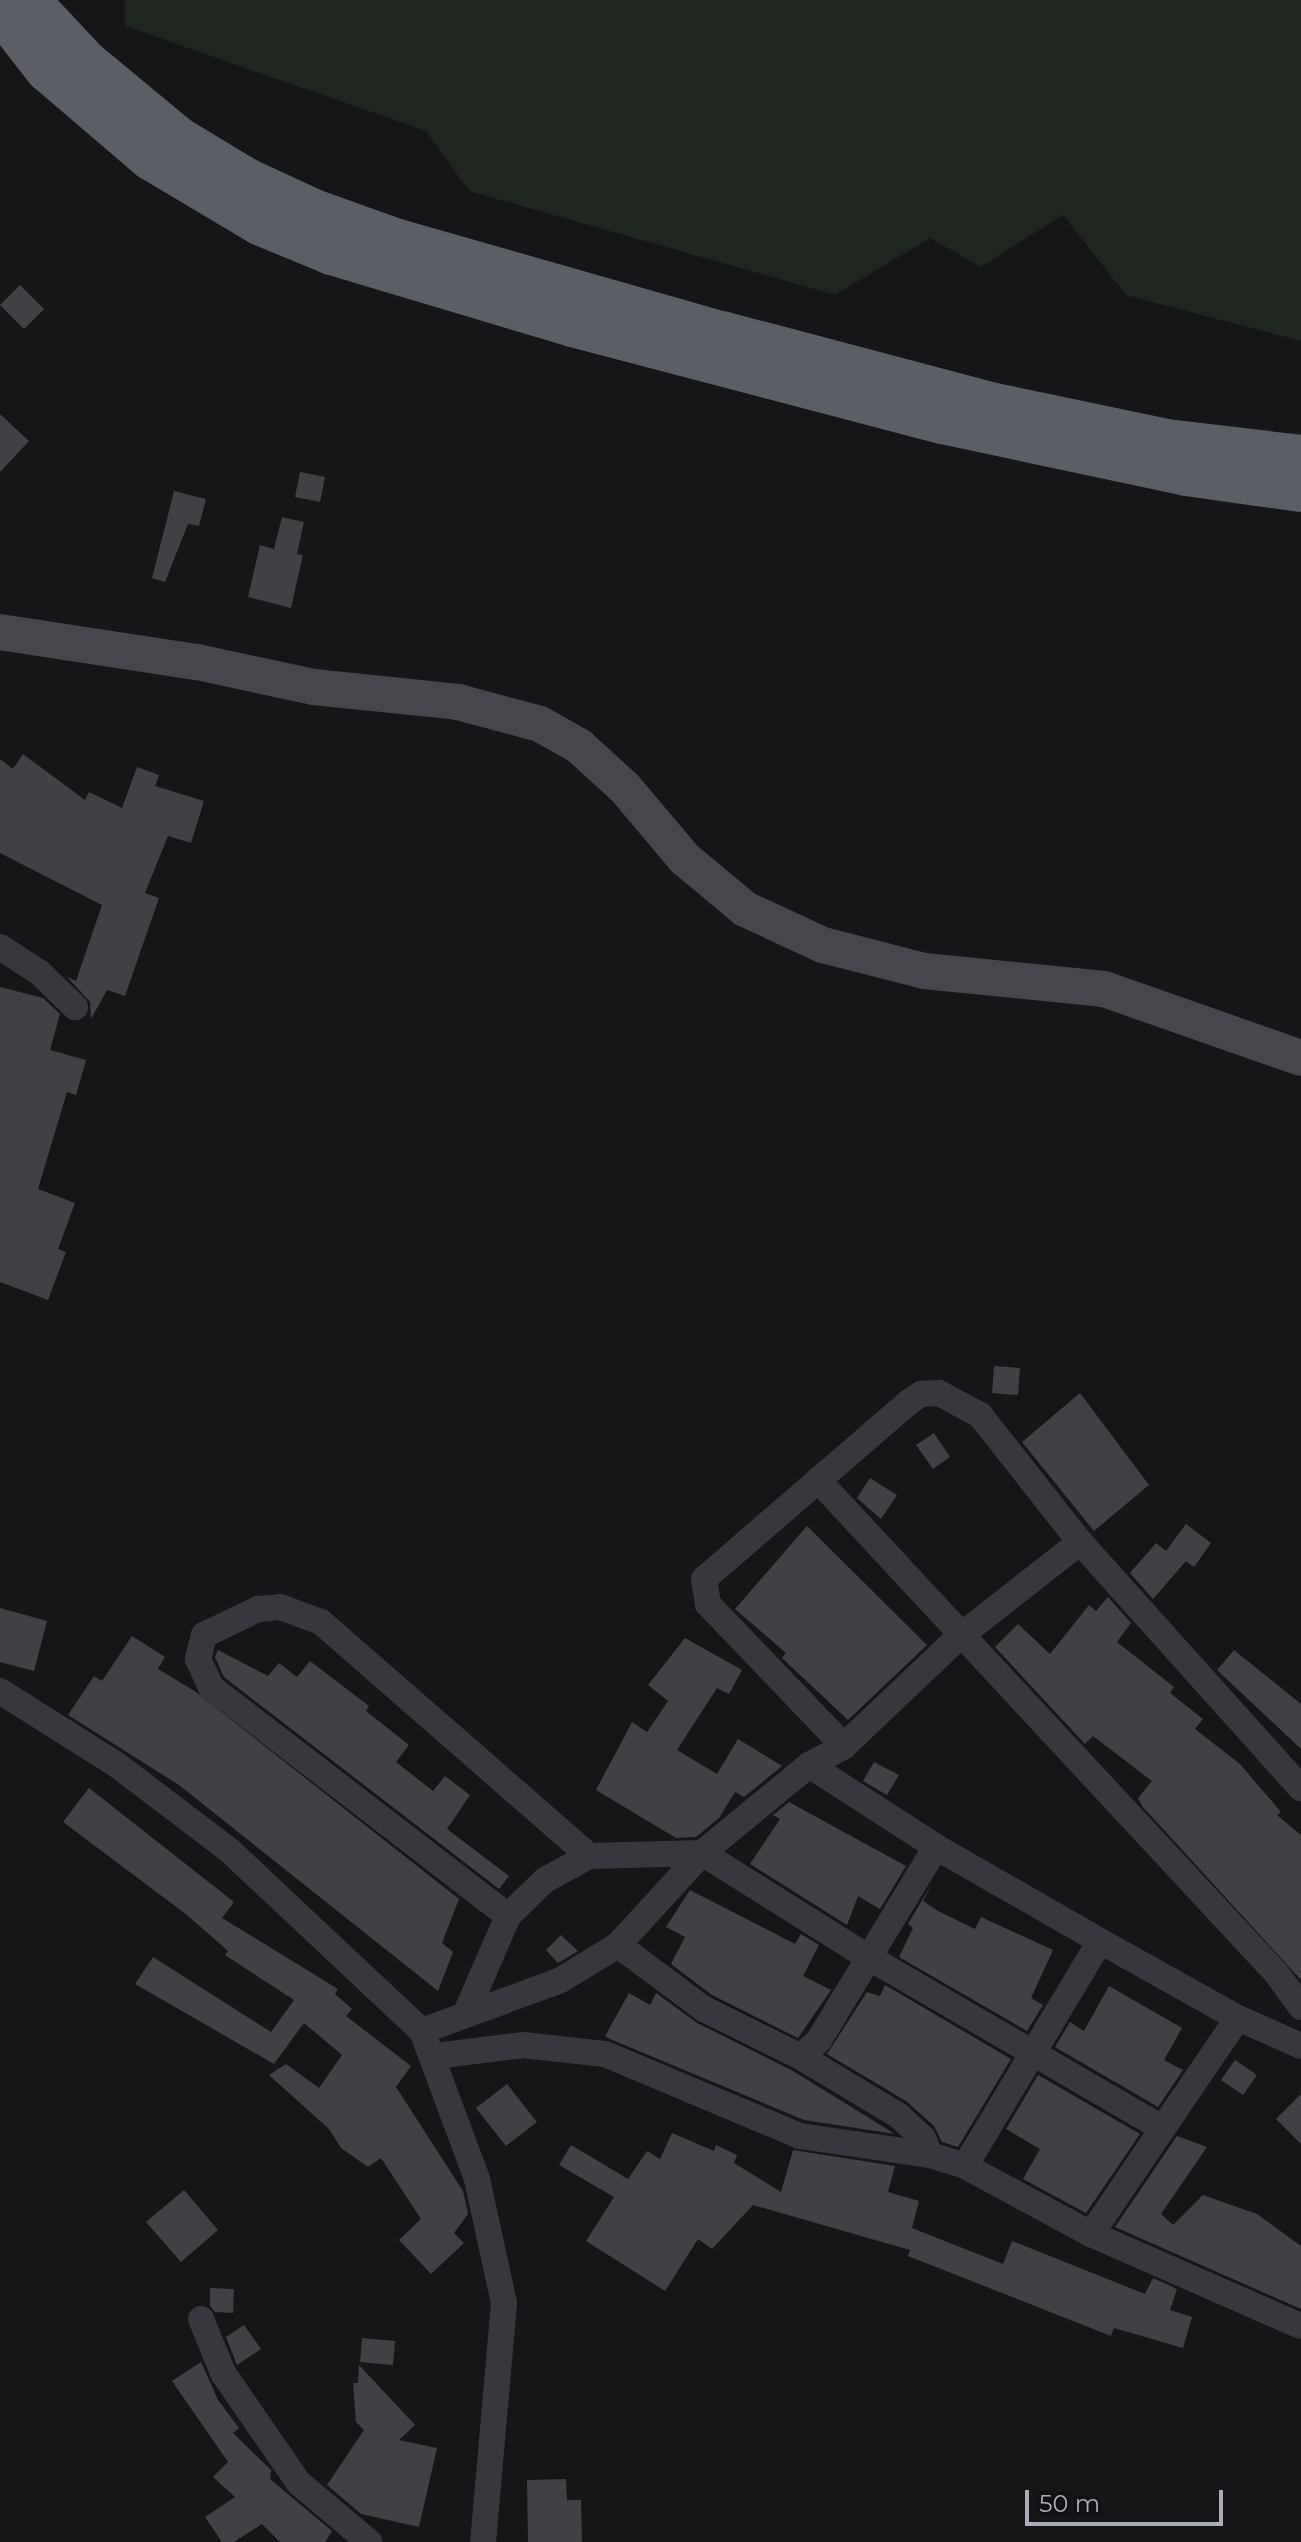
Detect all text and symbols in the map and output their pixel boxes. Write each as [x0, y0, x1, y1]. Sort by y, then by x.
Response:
scale bar [1029, 2474, 1227, 2524]
text: 50 m [1039, 2489, 1100, 2518]

